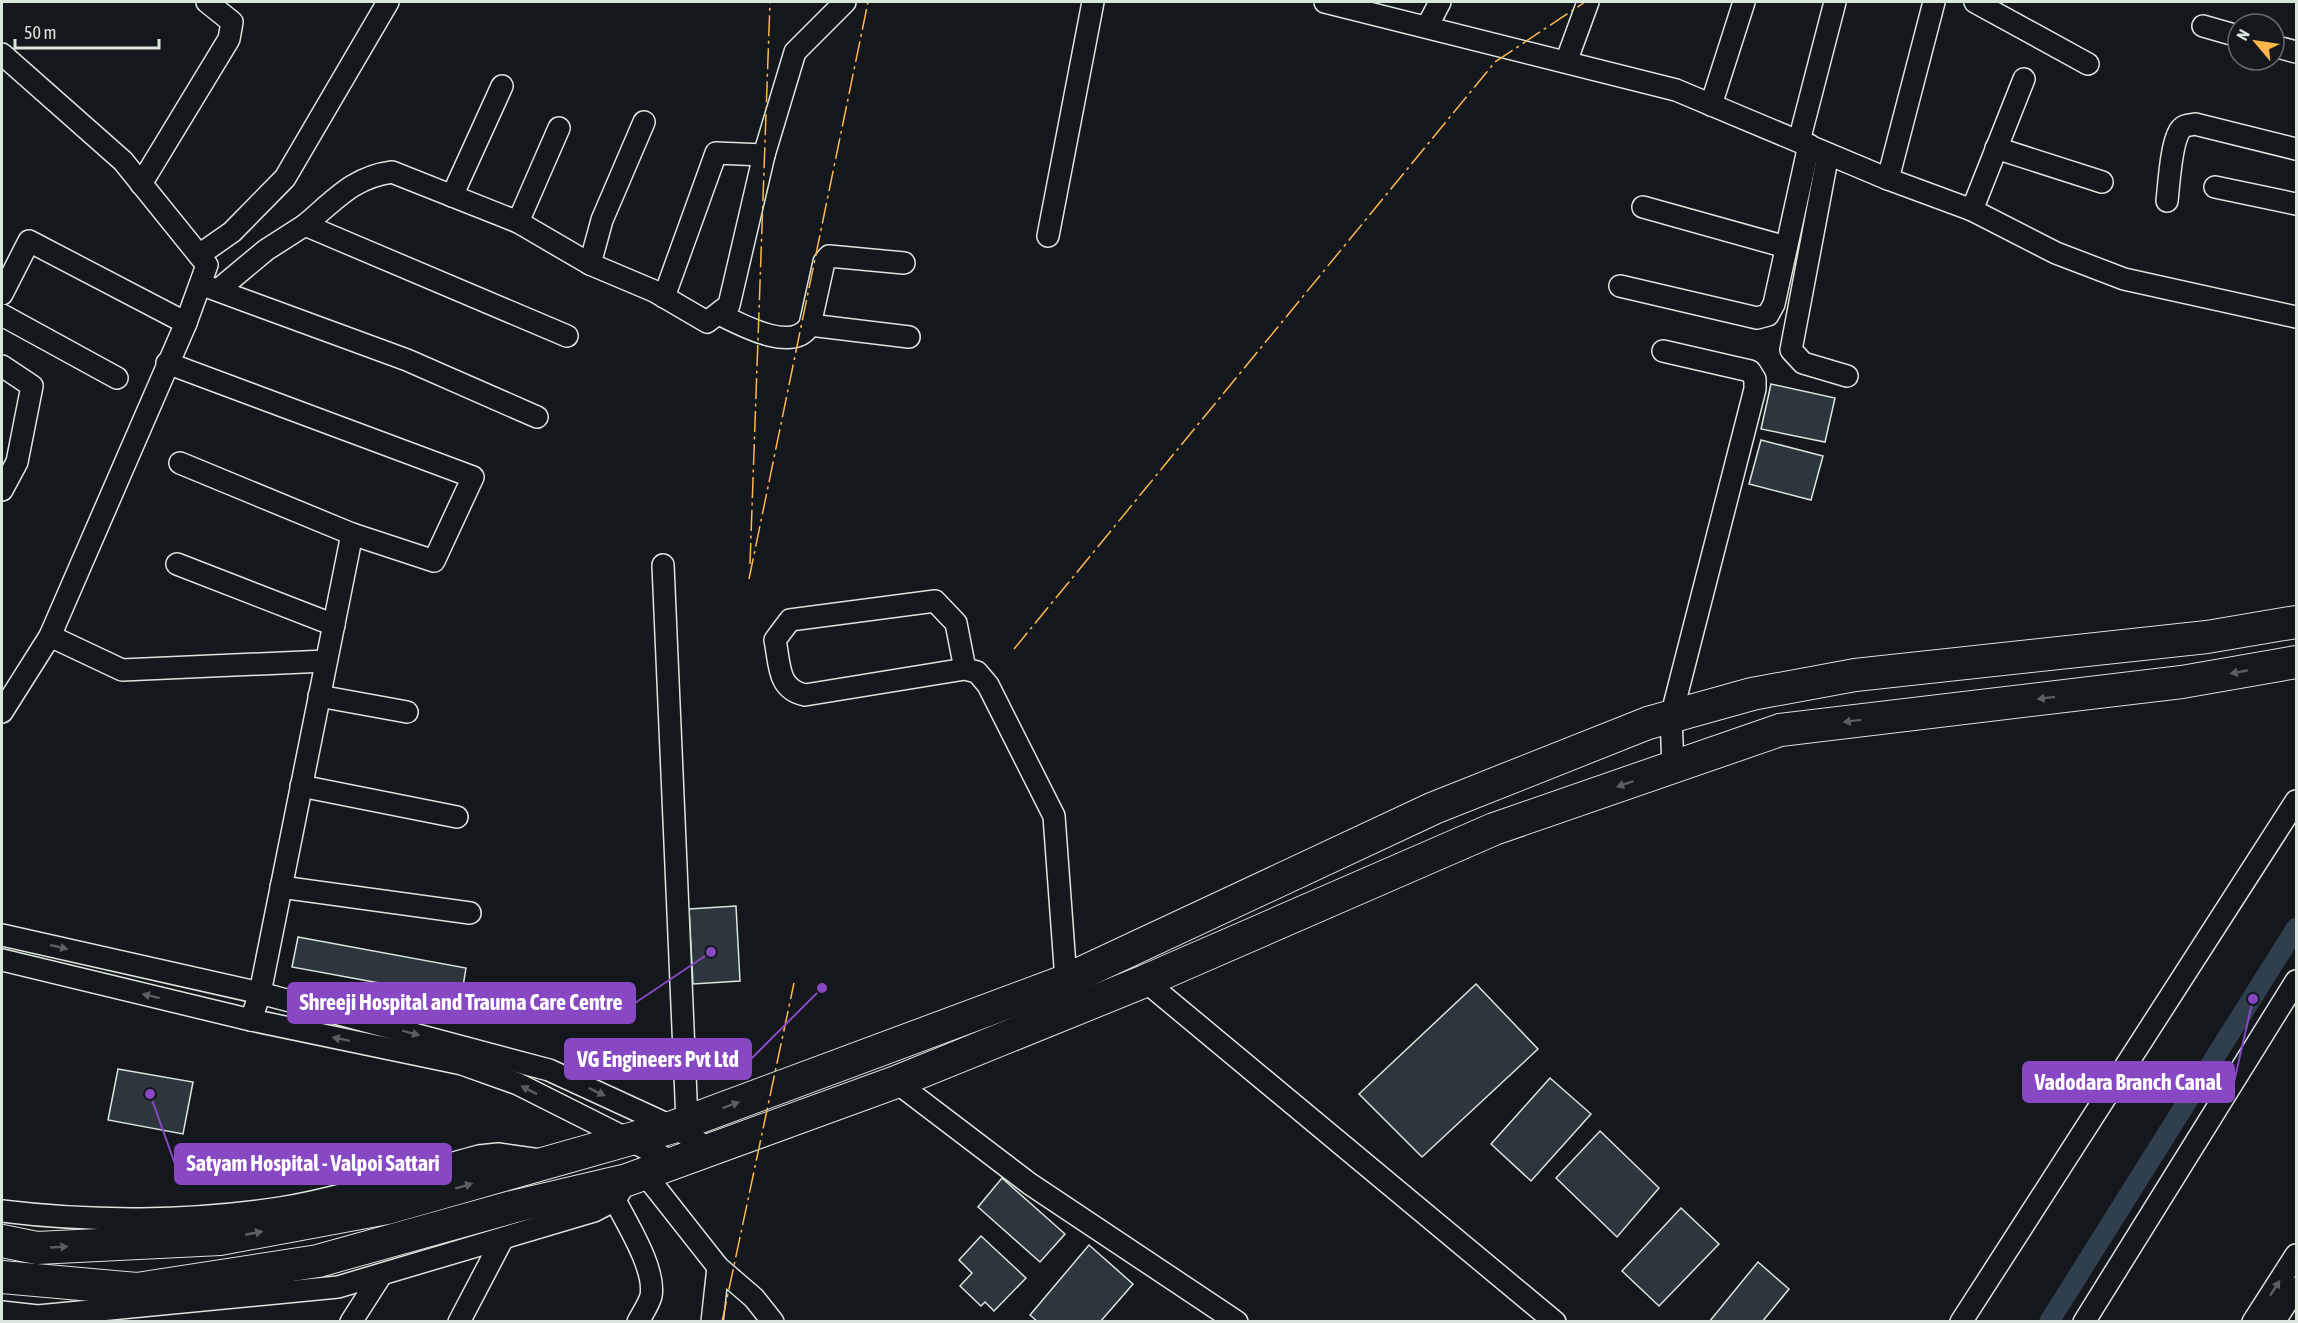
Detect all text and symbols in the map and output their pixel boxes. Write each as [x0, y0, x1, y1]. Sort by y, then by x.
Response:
scale bar [15, 12, 159, 50]
north arrow [2226, 12, 2286, 72]
text: 50 m [24, 22, 56, 43]
text: N [2233, 26, 2253, 43]
one-way arrow [2229, 668, 2248, 677]
one-way arrow [2036, 694, 2055, 703]
one-way arrow [1842, 717, 1861, 726]
one-way arrow [1616, 780, 1634, 789]
one-way arrow [49, 943, 68, 953]
callout: Shreeji Hospital and Trauma Care Centre [288, 983, 635, 1023]
text: Shreeji Hospital and Trauma Care Centre [300, 989, 622, 1015]
one-way arrow [142, 990, 160, 1000]
one-way arrow [402, 1029, 420, 1039]
one-way arrow [332, 1034, 350, 1044]
callout: VG Engineers Pvt Ltd [565, 1039, 751, 1079]
text: VG Engineers Pvt Ltd [576, 1046, 739, 1072]
callout: Vadodara Branch Canal [2023, 1062, 2234, 1102]
text: Vadodara Branch Canal [2033, 1069, 2223, 1095]
one-way arrow [520, 1085, 537, 1094]
one-way arrow [588, 1087, 605, 1096]
one-way arrow [722, 1099, 740, 1109]
callout: Satyam Hospital - Valpoi Sattari [175, 1144, 451, 1184]
text: Satyam Hospital - Valpoi Sattari [187, 1150, 439, 1176]
one-way arrow [455, 1181, 473, 1190]
one-way arrow [244, 1228, 263, 1237]
one-way arrow [50, 1242, 69, 1251]
one-way arrow [2269, 1280, 2280, 1296]

